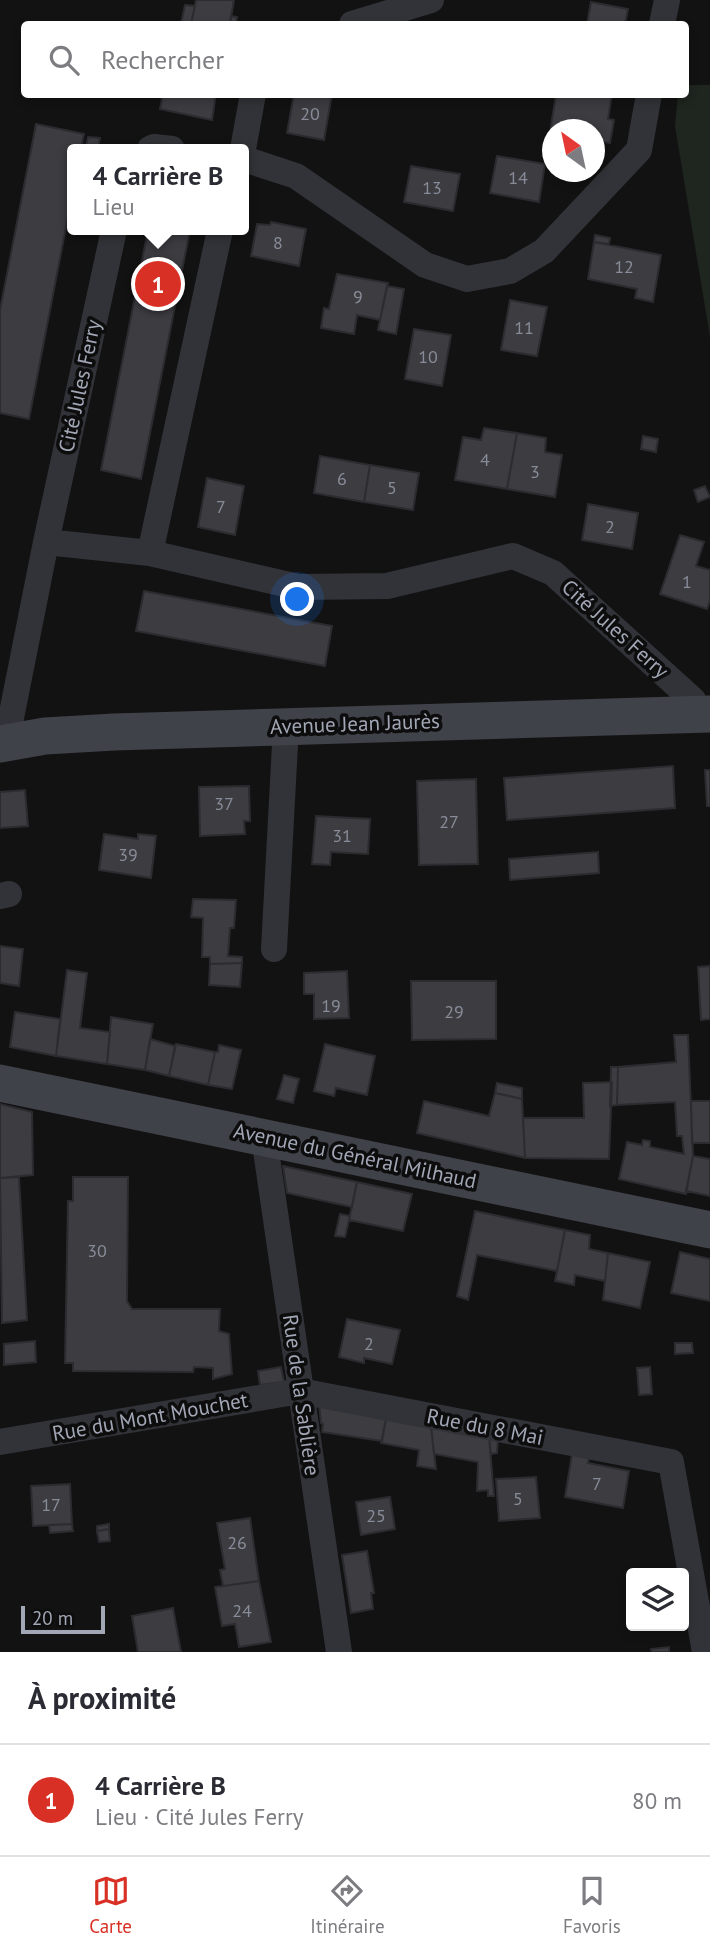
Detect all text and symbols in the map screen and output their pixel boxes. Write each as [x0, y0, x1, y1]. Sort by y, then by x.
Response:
search box [21, 21, 689, 98]
icon: search [45, 41, 83, 79]
text: Rechercher [101, 43, 224, 76]
house number: 20 [300, 102, 320, 125]
north arrow [542, 119, 605, 182]
popup [67, 144, 249, 235]
text: 4 Carrière B [93, 159, 223, 192]
house number: 14 [508, 166, 528, 189]
house number: 13 [422, 176, 442, 199]
text: Lieu [93, 192, 135, 221]
house number: 8 [273, 231, 283, 254]
house number: 12 [614, 255, 634, 278]
pin: 1 [135, 258, 181, 310]
house number: 9 [353, 285, 363, 308]
house number: 11 [514, 316, 534, 339]
street label: Cité Jules Ferry [52, 317, 107, 455]
house number: 10 [418, 345, 438, 368]
house number: 4 [480, 448, 490, 471]
house number: 3 [530, 460, 540, 483]
house number: 6 [337, 467, 347, 490]
house number: 5 [387, 476, 397, 499]
house number: 7 [216, 495, 226, 518]
house number: 2 [605, 515, 615, 538]
house number: 1 [682, 570, 692, 593]
street label: Cité Jules Ferry [556, 573, 675, 684]
your location [280, 582, 314, 616]
street label: Avenue Jean Jaurès [270, 707, 440, 740]
house number: 37 [214, 792, 234, 815]
house number: 27 [439, 810, 459, 833]
house number: 31 [332, 824, 352, 847]
house number: 39 [118, 843, 138, 866]
house number: 19 [321, 994, 341, 1017]
house number: 29 [444, 1000, 464, 1023]
street label: Avenue du Général Milhaud [231, 1117, 479, 1194]
house number: 30 [87, 1239, 107, 1262]
street label: Rue de la Sablière [277, 1312, 326, 1477]
house number: 2 [364, 1332, 374, 1355]
street label: Rue du Mont Mouchet [50, 1386, 250, 1447]
street label: Rue du 8 Mai [425, 1402, 545, 1451]
house number: 7 [592, 1472, 602, 1495]
house number: 5 [513, 1487, 523, 1510]
house number: 17 [41, 1493, 61, 1516]
house number: 25 [366, 1504, 386, 1527]
house number: 26 [227, 1531, 247, 1554]
map controls [626, 1568, 689, 1631]
button: layers [626, 1568, 689, 1631]
house number: 24 [232, 1599, 252, 1622]
scale bar [21, 1603, 105, 1635]
text: 20 m [32, 1606, 73, 1630]
text: À proximité [28, 1678, 176, 1717]
text: 4 Carrière B [95, 1769, 226, 1802]
text: 1 [44, 1786, 58, 1815]
text: 80 m [632, 1786, 682, 1815]
text: Lieu · Cité Jules Ferry [95, 1802, 303, 1831]
tab: Carte [89, 1872, 132, 1938]
tab: Itinéraire [310, 1872, 385, 1938]
tab: Favoris [563, 1872, 621, 1938]

